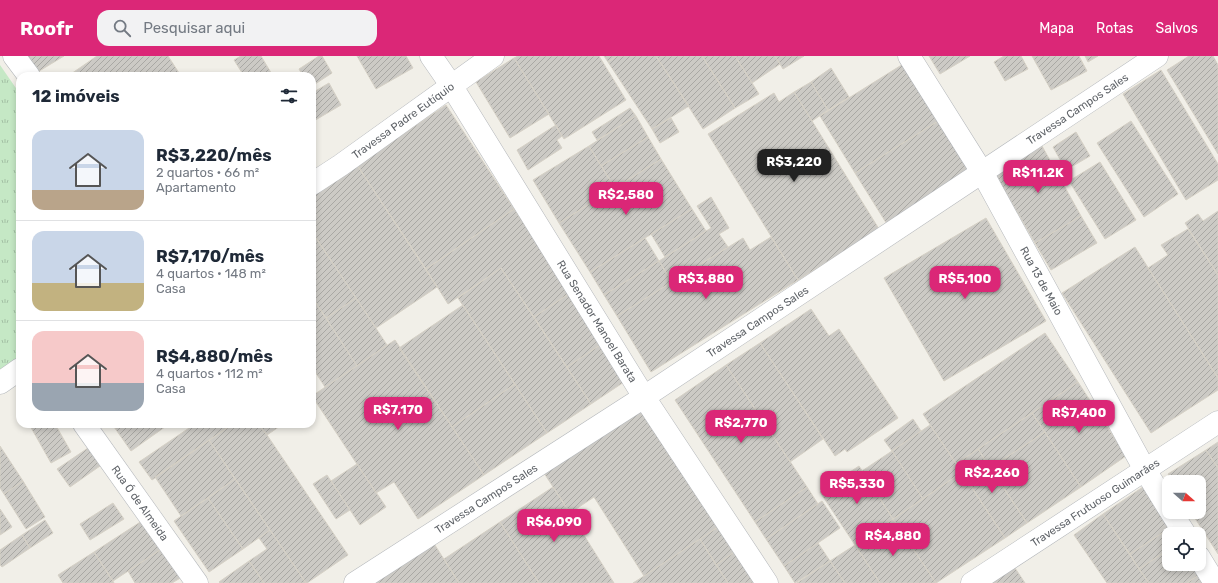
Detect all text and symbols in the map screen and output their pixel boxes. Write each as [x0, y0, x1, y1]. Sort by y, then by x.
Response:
search box [97, 10, 377, 46]
text: Roofr [20, 17, 73, 40]
icon: search [111, 17, 133, 39]
text: Pesquisar aqui [143, 19, 245, 37]
text: Mapa [1039, 20, 1074, 37]
text: Rotas [1096, 20, 1133, 37]
text: Salvos [1155, 20, 1198, 37]
street label: Travessa Campos Sales [1024, 71, 1131, 148]
street label: Travessa Padre Eutíquio [350, 80, 457, 162]
icon: filters [278, 85, 300, 107]
text: 12 imóveis [32, 86, 120, 106]
text: R$3,220/mês [156, 145, 272, 165]
icon: home [64, 146, 112, 194]
pin: R$3,220 [757, 149, 831, 183]
text: R$3,220 [766, 154, 822, 169]
pin: R$11.2K [1001, 160, 1075, 194]
text: 2 quartos · 66 m² [156, 165, 259, 180]
text: R$11.2K [1012, 165, 1064, 180]
text: Apartamento [156, 180, 236, 195]
pin: R$2,580 [589, 182, 663, 216]
text: R$2,580 [598, 187, 654, 202]
street label: Rua 13 de Maio [1017, 245, 1065, 317]
text: R$7,170/mês [156, 246, 264, 266]
icon: home [64, 247, 112, 295]
street label: Rua Senador Manoel Barata [554, 258, 639, 385]
text: 4 quartos · 148 m² [156, 266, 266, 281]
pin: R$3,880 [669, 266, 743, 300]
pin: R$5,100 [928, 266, 1002, 300]
text: R$3,880 [678, 271, 734, 286]
text: R$5,100 [939, 271, 991, 286]
text: Casa [156, 281, 186, 296]
street label: Travessa Campos Sales [704, 283, 811, 360]
text: R$4,880/mês [156, 346, 273, 366]
icon: home [64, 347, 112, 395]
text: 4 quartos · 112 m² [156, 366, 263, 381]
text: Casa [156, 381, 186, 396]
pin: R$7,170 [361, 397, 435, 431]
pin: R$7,400 [1042, 400, 1116, 434]
text: R$7,170 [373, 402, 423, 417]
text: R$7,400 [1052, 405, 1106, 420]
pin: R$2,770 [704, 410, 778, 444]
text: R$2,770 [714, 415, 768, 430]
street label: Travessa Frutuoso Guimarães [1028, 456, 1162, 550]
pin: R$2,260 [955, 460, 1029, 494]
street label: Travessa Campos Sales [433, 461, 541, 537]
street label: Rua Ó de Almeida [109, 463, 171, 543]
text: R$2,260 [964, 465, 1020, 480]
pin: R$5,330 [820, 471, 894, 505]
north arrow [1162, 475, 1206, 519]
map controls [1162, 475, 1206, 571]
text: R$5,330 [829, 476, 885, 491]
pin: R$6,090 [517, 509, 591, 543]
text: R$6,090 [526, 514, 582, 529]
pin: R$4,880 [856, 523, 930, 557]
button: locate [1162, 527, 1206, 571]
text: R$4,880 [865, 528, 921, 543]

